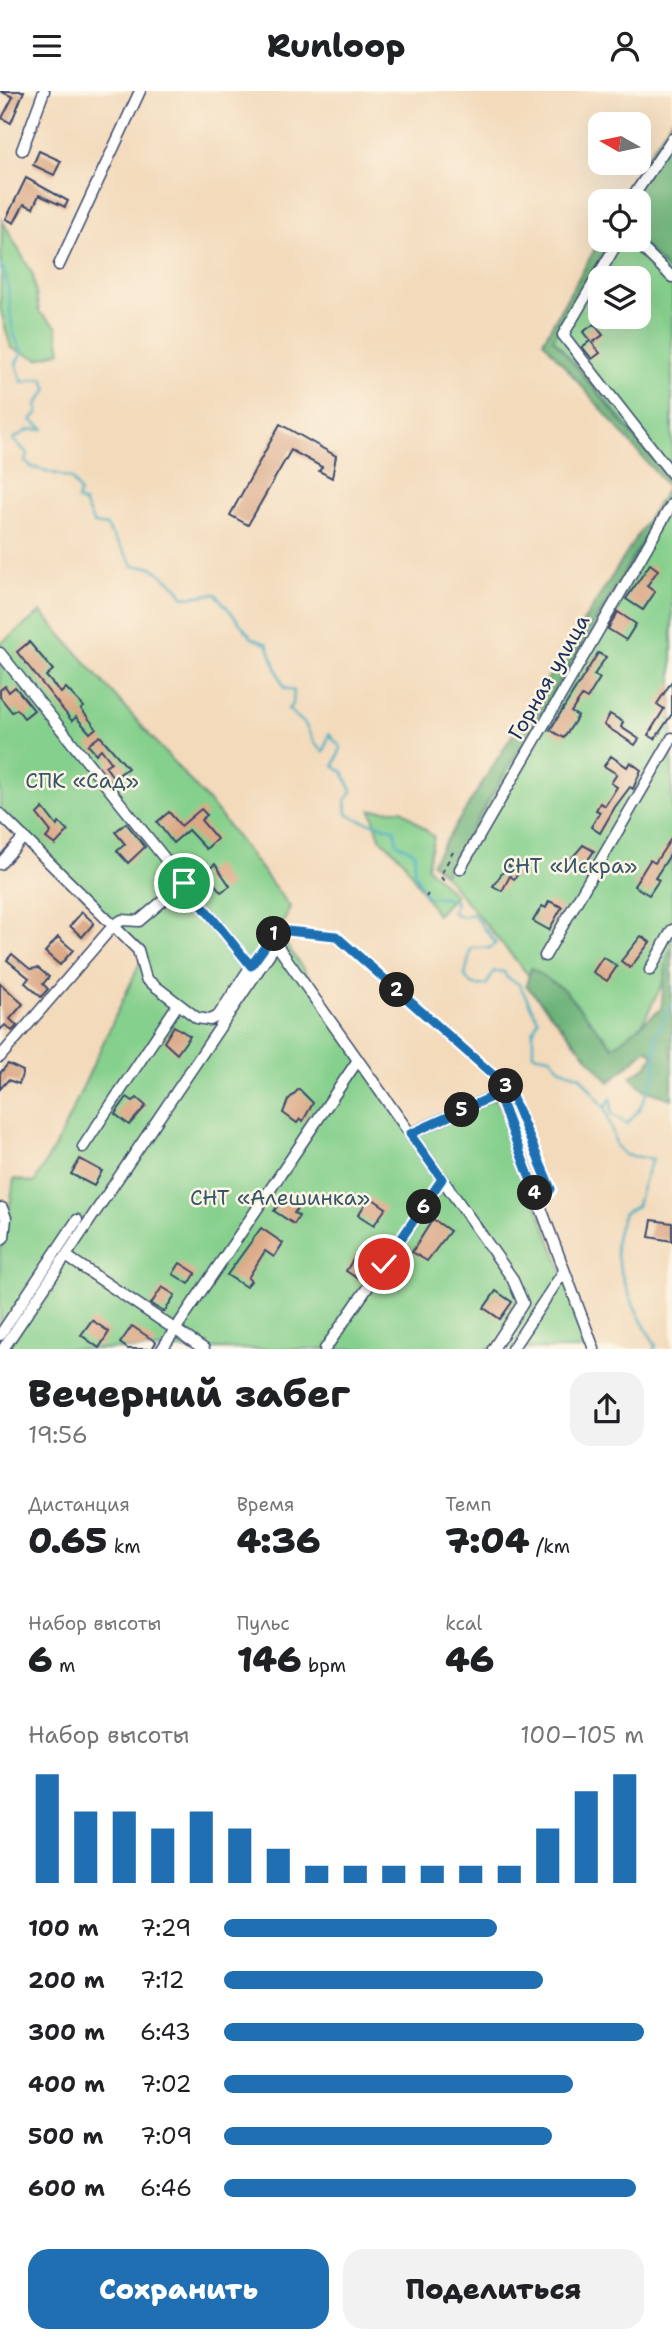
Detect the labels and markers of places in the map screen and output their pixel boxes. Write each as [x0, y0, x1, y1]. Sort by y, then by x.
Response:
pin [154, 853, 214, 913]
pin: 1 [256, 917, 292, 951]
pin: 2 [380, 972, 414, 1007]
pin: 3 [489, 1069, 524, 1103]
pin: 5 [444, 1093, 480, 1127]
pin: 4 [518, 1175, 552, 1211]
pin: 6 [406, 1189, 442, 1225]
pin [354, 1234, 414, 1294]

